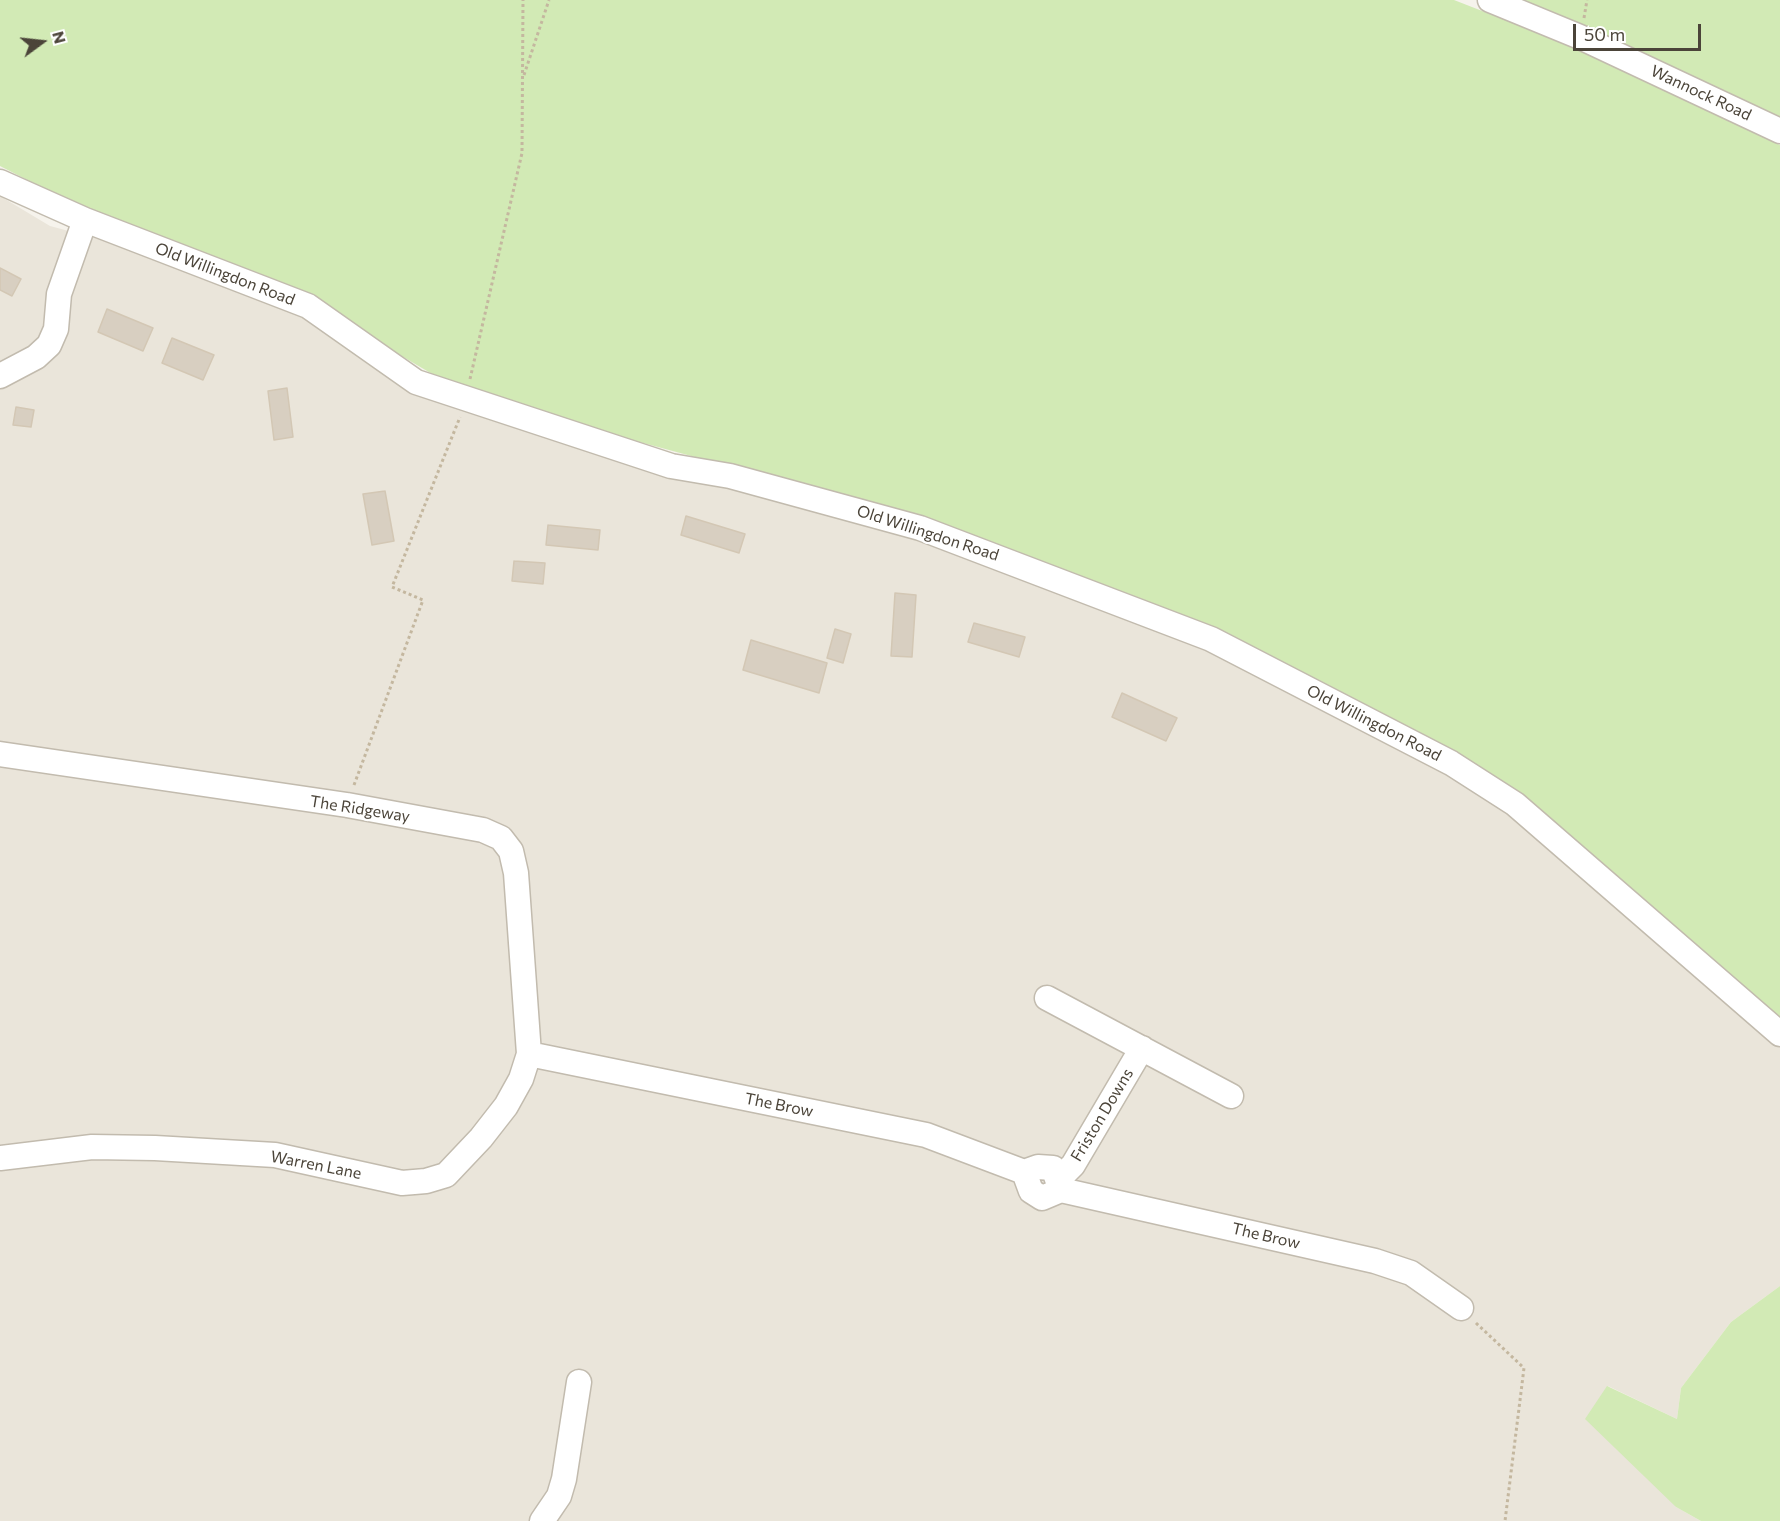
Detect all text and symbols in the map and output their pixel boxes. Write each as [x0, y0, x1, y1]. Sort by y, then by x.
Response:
north arrow [12, 12, 72, 72]
scale bar [1576, 12, 1704, 50]
text: 50 m [1584, 23, 1625, 45]
text: N [49, 29, 71, 45]
street label: Wannock Road [1648, 61, 1754, 125]
street label: Old Willingdon Road [152, 238, 298, 310]
street label: Old Willingdon Road [855, 501, 1001, 565]
street label: Old Willingdon Road [1304, 681, 1444, 765]
street label: The Ridgeway [309, 792, 411, 826]
street label: Friston Downs [1067, 1065, 1137, 1165]
street label: The Brow [743, 1089, 815, 1121]
street label: Warren Lane [269, 1147, 363, 1183]
street label: The Brow [1230, 1219, 1302, 1253]

